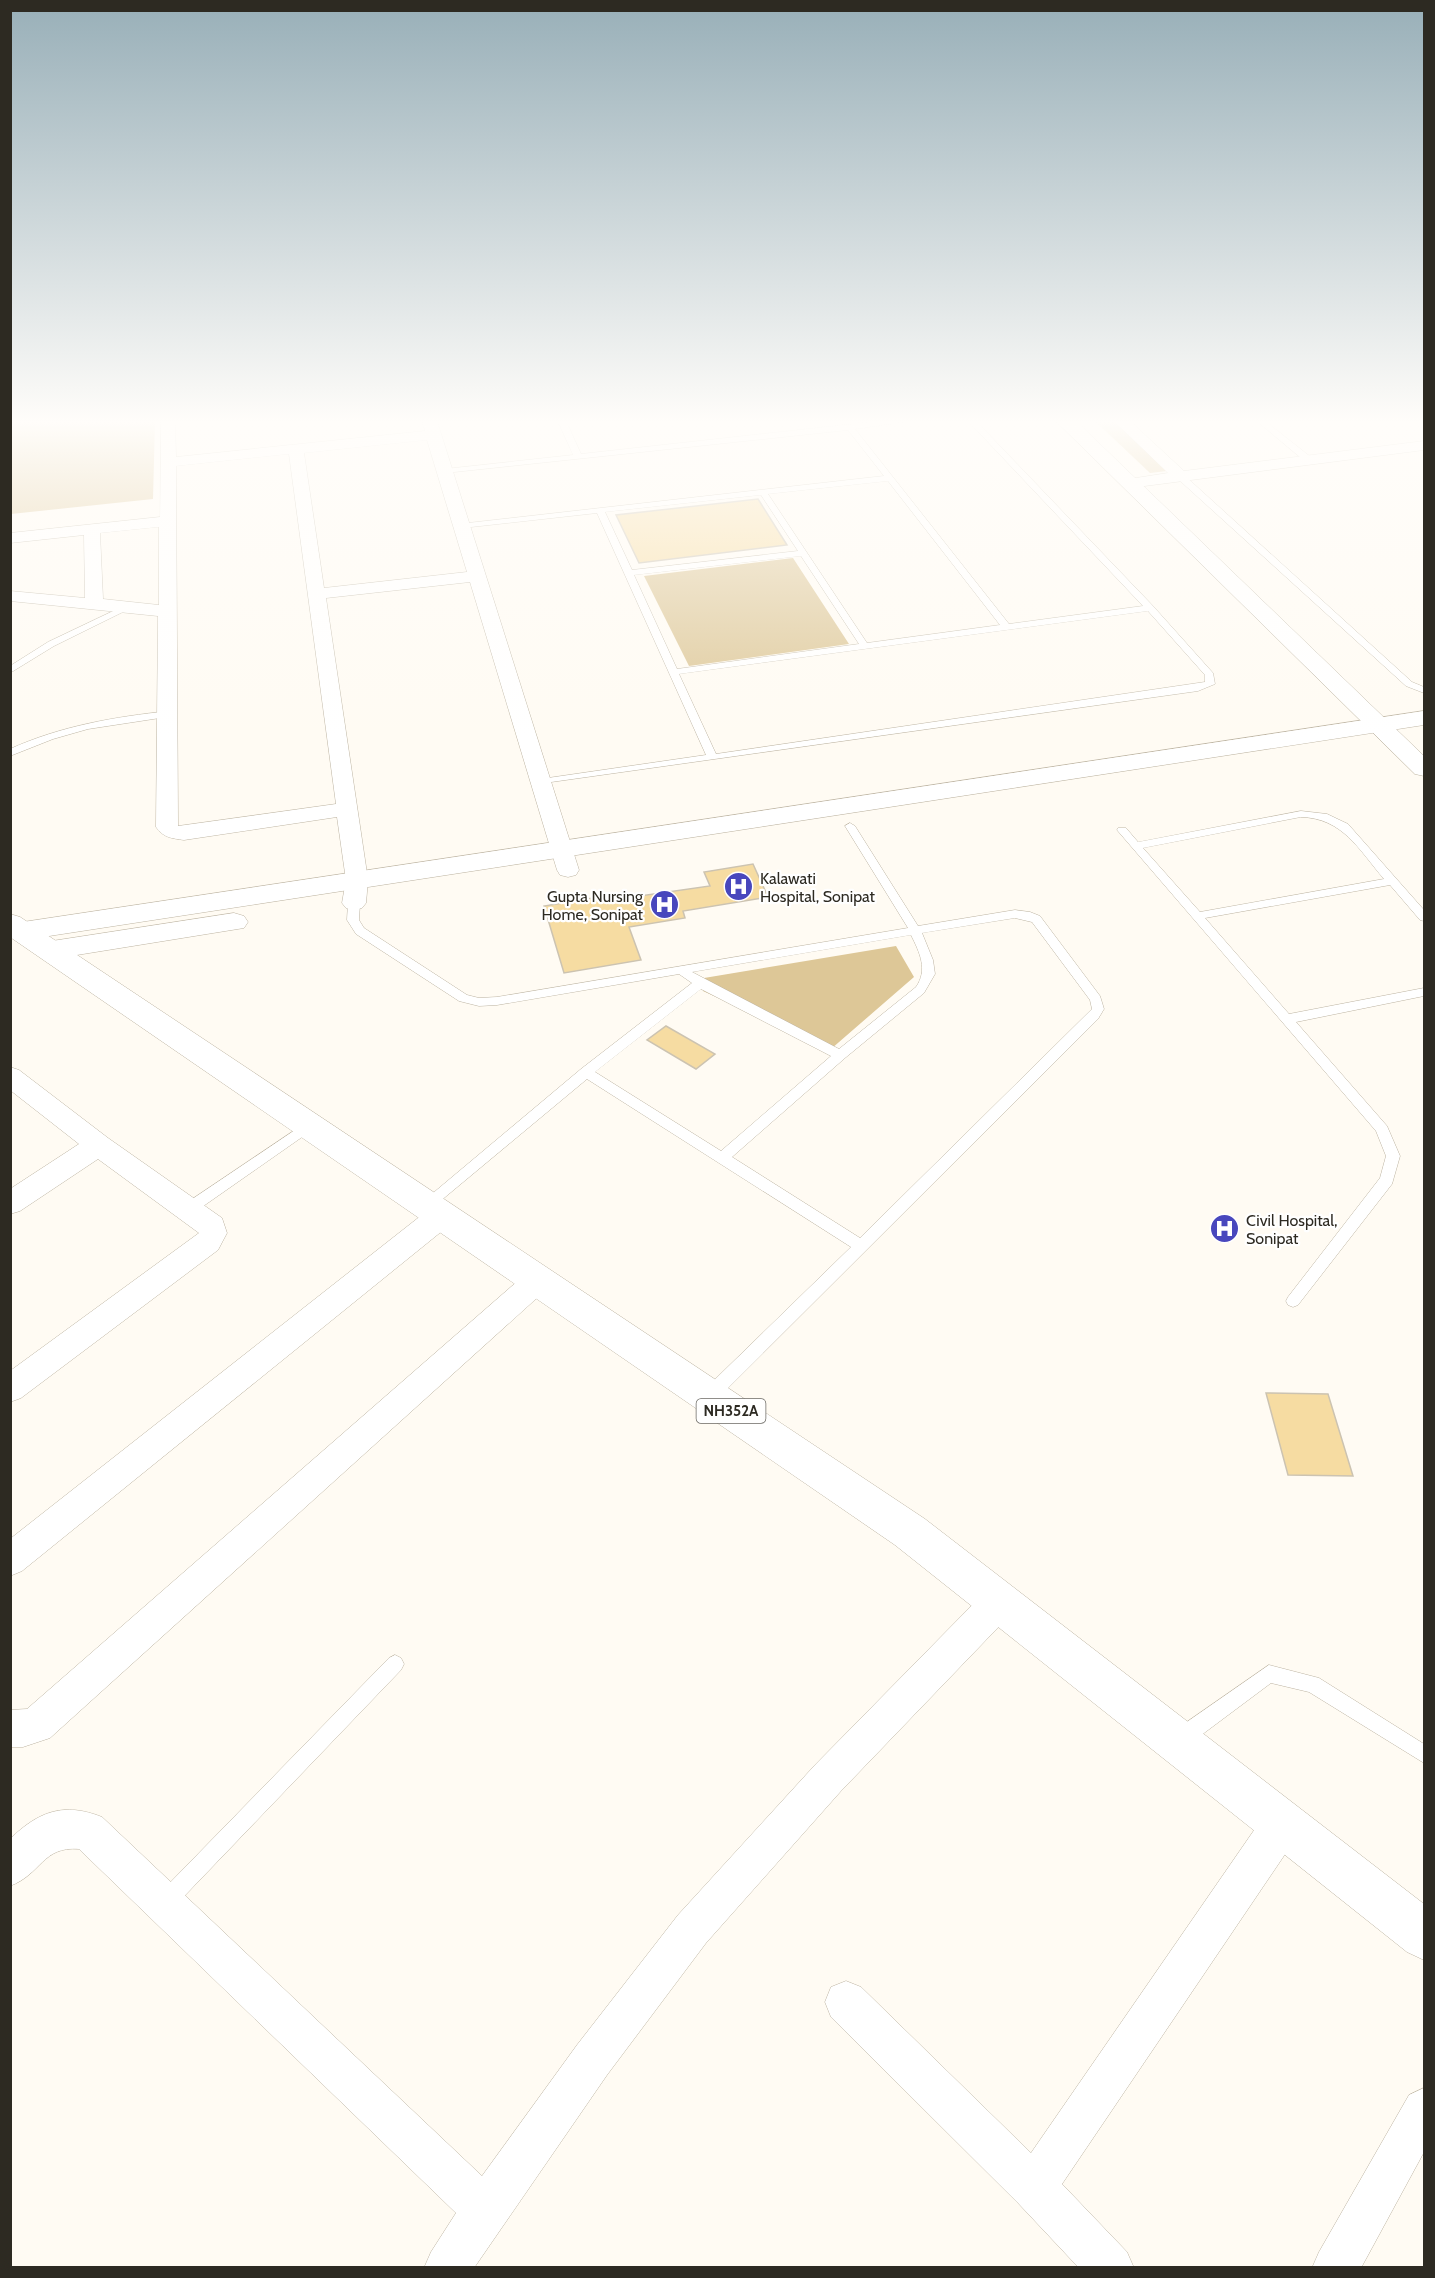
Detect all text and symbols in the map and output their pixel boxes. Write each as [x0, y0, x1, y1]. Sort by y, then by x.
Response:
place label: Kalawati Hospital, Sonipat [760, 869, 876, 906]
hospital icon: Kalawati Hospital, Sonipat [723, 871, 755, 903]
place label: Gupta Nursing Home, Sonipat [542, 887, 644, 924]
hospital icon: Gupta Nursing Home, Sonipat [648, 889, 680, 921]
place label: Civil Hospital, Sonipat [1246, 1211, 1338, 1248]
hospital icon: Civil Hospital, Sonipat [1209, 1213, 1241, 1245]
road number: NH352A [696, 1399, 766, 1423]

